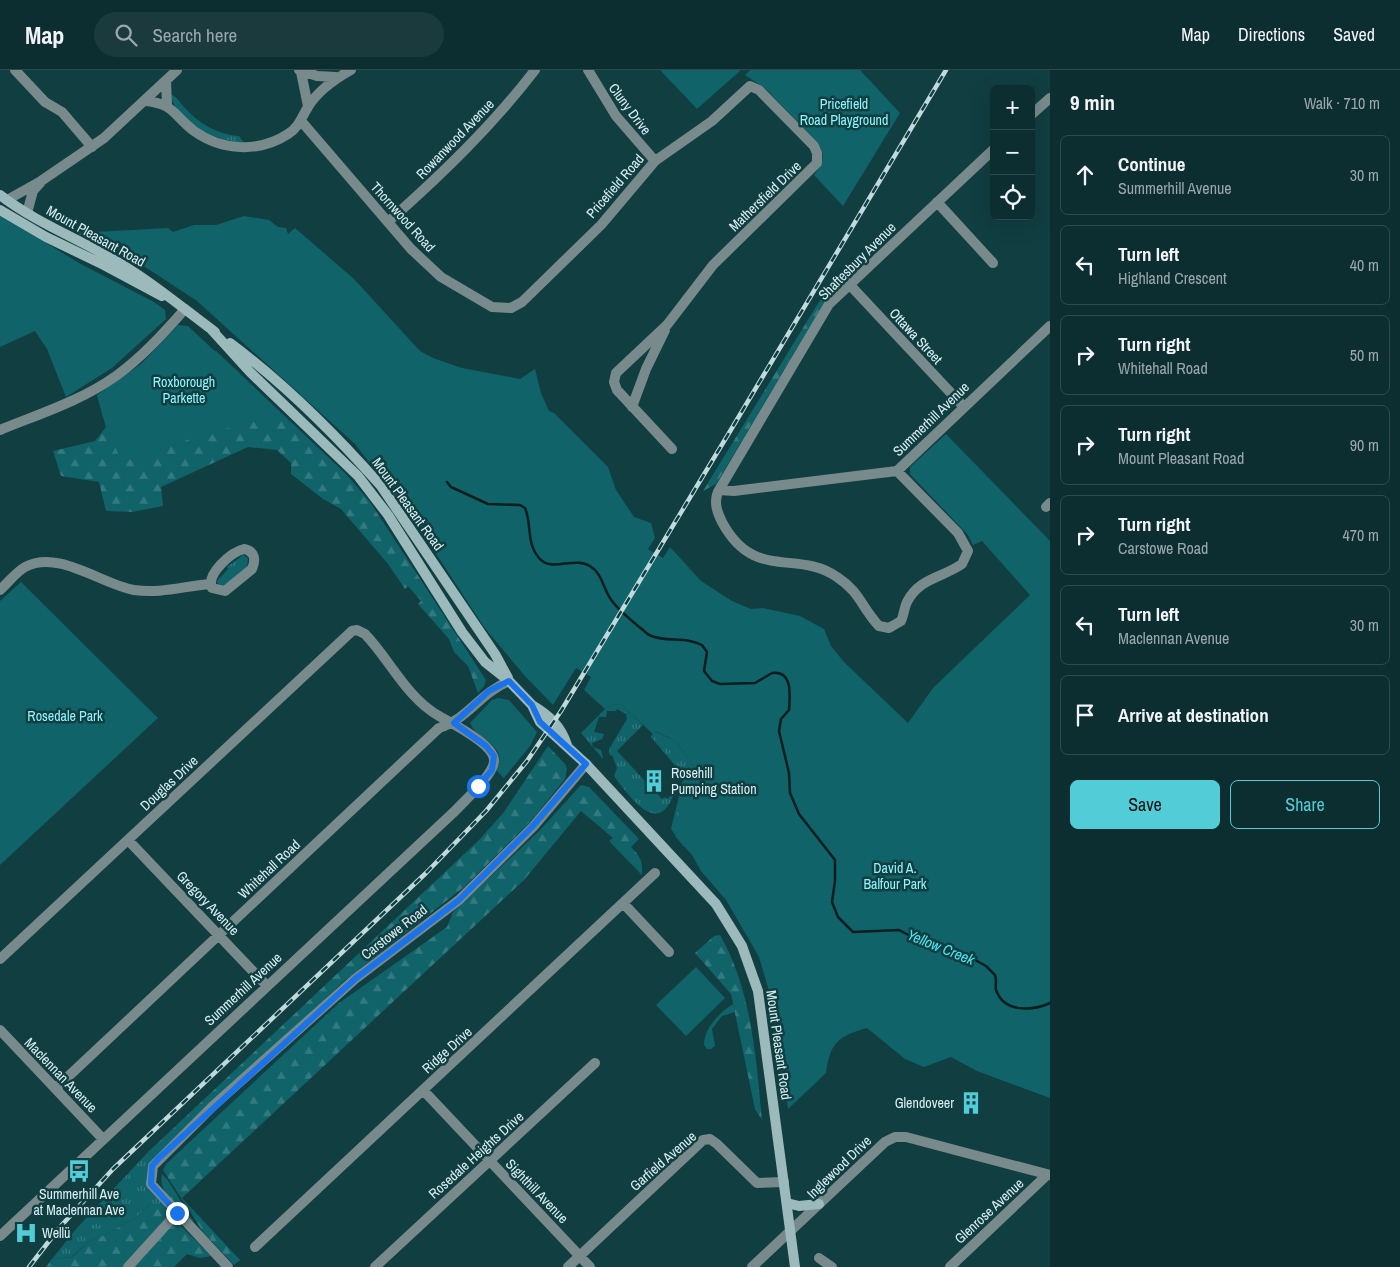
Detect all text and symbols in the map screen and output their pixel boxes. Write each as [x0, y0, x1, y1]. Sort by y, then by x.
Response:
search box [94, 12, 444, 57]
text: Map [25, 19, 64, 51]
icon: search [112, 21, 140, 49]
text: Search here [152, 22, 237, 48]
text: Map [1181, 22, 1210, 47]
text: Directions [1238, 22, 1305, 47]
text: Saved [1333, 22, 1375, 47]
street label: Cluny Drive [605, 80, 655, 138]
map controls [990, 85, 1035, 220]
button: + [990, 85, 1035, 130]
text: 9 min [1070, 88, 1115, 117]
text: Walk · 710 m [1304, 92, 1380, 114]
street label: Rowanwood Avenue [412, 95, 498, 183]
park label: Pricefield Road Playground [800, 95, 888, 129]
button: − [990, 130, 1035, 175]
street label: Pricefield Road [582, 150, 648, 222]
text: Continue [1118, 151, 1186, 177]
street label: Mathersfield Drive [725, 157, 805, 235]
icon: ahead [1071, 161, 1099, 189]
text: 30 m [1350, 164, 1379, 186]
button: locate [990, 175, 1035, 220]
text: Summerhill Avenue [1118, 177, 1232, 199]
street label: Thornwood Road [367, 178, 439, 256]
street label: Mount Pleasant Road [43, 201, 149, 271]
street label: Shaftesbury Avenue [814, 218, 900, 304]
text: Turn left [1118, 241, 1179, 267]
icon: left [1071, 251, 1099, 279]
text: 40 m [1350, 254, 1379, 276]
text: Highland Crescent [1118, 267, 1227, 289]
street label: Ottawa Street [885, 304, 947, 368]
text: Turn right [1118, 331, 1190, 357]
icon: right [1071, 341, 1099, 369]
text: 50 m [1350, 344, 1379, 366]
text: Whitehall Road [1118, 357, 1208, 379]
park label: Roxborough Parkette [153, 373, 215, 407]
street label: Summerhill Avenue [889, 378, 973, 460]
text: Turn right [1118, 421, 1190, 447]
icon: right [1071, 431, 1099, 459]
text: 90 m [1350, 434, 1379, 456]
text: Mount Pleasant Road [1118, 447, 1244, 469]
street label: Mount Pleasant Road [368, 454, 448, 554]
text: Turn right [1118, 511, 1190, 537]
icon: right [1071, 521, 1099, 549]
text: 470 m [1343, 524, 1379, 546]
text: Carstowe Road [1118, 537, 1208, 559]
text: Turn left [1118, 601, 1179, 627]
icon: left [1071, 611, 1099, 639]
text: 30 m [1350, 614, 1379, 636]
text: Maclennan Avenue [1118, 627, 1229, 649]
icon: arrive [1071, 701, 1099, 729]
text: Arrive at destination [1118, 702, 1269, 728]
park label: Rosedale Park [27, 707, 103, 725]
street label: Douglas Drive [136, 752, 202, 814]
place label: Rosehill Pumping Station [671, 764, 757, 798]
building icon: Rosehill Pumping Station [641, 768, 667, 794]
route start [467, 775, 490, 798]
button: Save [1070, 780, 1220, 829]
button: Share [1230, 780, 1380, 829]
street label: Whitehall Road [234, 836, 304, 902]
park label: David A. Balfour Park [863, 859, 927, 893]
street label: Gregory Avenue [173, 867, 243, 939]
street label: Carstowe Road [357, 901, 431, 963]
water label: Yellow Creek [904, 924, 979, 970]
street label: Summerhill Avenue [201, 949, 285, 1029]
street label: Mount Pleasant Road [762, 989, 796, 1101]
street label: Ridge Drive [418, 1023, 476, 1077]
street label: Maclennan Avenue [21, 1034, 101, 1116]
building icon: Glendoveer [958, 1090, 984, 1116]
place label: Glendoveer [895, 1094, 954, 1112]
street label: Rosedale Heights Drive [425, 1108, 527, 1202]
street label: Garfield Avenue [626, 1127, 700, 1195]
street label: Inglewood Drive [803, 1132, 875, 1202]
street label: Sighthill Avenue [502, 1155, 572, 1227]
bus stop icon: Summerhill Ave at Maclennan Ave [66, 1158, 92, 1184]
street label: Glenrose Avenue [951, 1174, 1027, 1248]
place label: Summerhill Ave at Maclennan Ave [33, 1185, 125, 1219]
route end [166, 1202, 189, 1225]
hospital icon: Wellü [13, 1220, 39, 1246]
place label: Wellü [42, 1224, 71, 1242]

